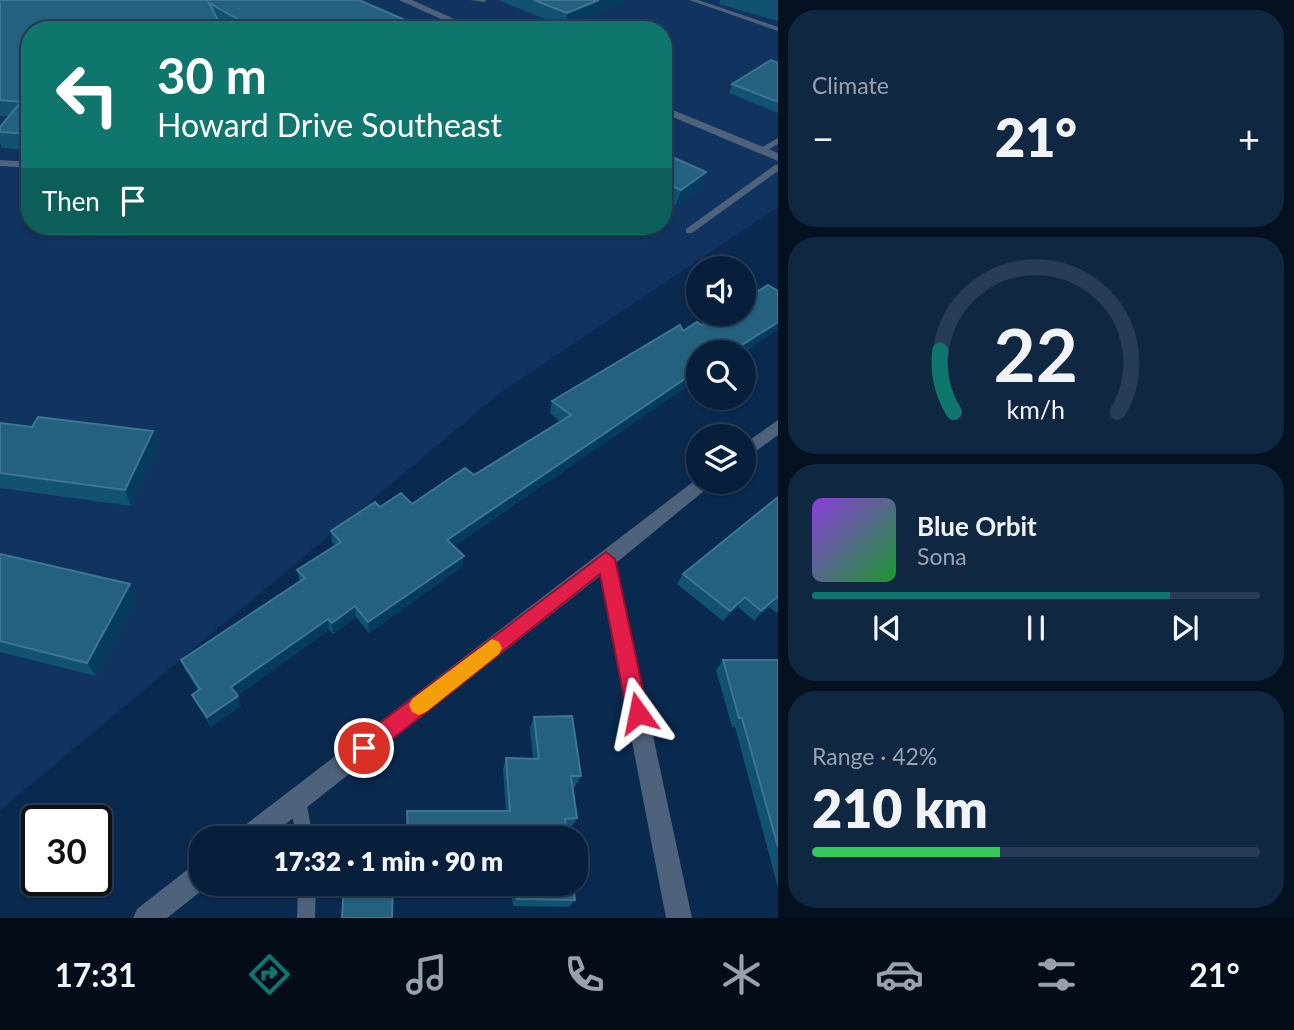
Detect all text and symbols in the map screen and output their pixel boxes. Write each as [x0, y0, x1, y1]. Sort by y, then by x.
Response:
text: 30 m [157, 46, 267, 104]
icon: left [42, 49, 133, 140]
text: Climate [812, 71, 889, 99]
text: Howard Drive Southeast [157, 105, 502, 144]
text: 21° [995, 106, 1077, 168]
text: − [812, 115, 834, 161]
text: + [1238, 115, 1260, 161]
icon: arrive [114, 182, 152, 220]
text: Then [42, 185, 100, 217]
map controls [686, 256, 756, 494]
button: sound [686, 256, 756, 326]
text: 22 [994, 310, 1078, 398]
button: search [686, 340, 756, 410]
text: km/h [1007, 393, 1065, 423]
button: layers [686, 424, 756, 494]
text: Blue Orbit [917, 510, 1037, 542]
text: Sona [917, 542, 967, 570]
icon: previous [868, 609, 906, 647]
icon: pause [1017, 609, 1055, 647]
icon: next [1166, 609, 1204, 647]
position arrow [601, 676, 675, 750]
pin [334, 718, 394, 778]
icon: arrive [345, 729, 383, 767]
text: Range · 42% [812, 742, 937, 770]
text: 210 km [812, 777, 988, 839]
speed limit sign: 30 [21, 805, 112, 896]
text: 17:32 · 1 min · 90 m [274, 845, 503, 877]
icon: directions [245, 950, 294, 999]
icon: music [402, 950, 451, 999]
icon: phone [560, 950, 609, 999]
icon: climate [717, 950, 766, 999]
icon: car [875, 950, 924, 999]
icon: filters [1032, 950, 1081, 999]
text: 17:31 [54, 955, 137, 994]
text: 21° [1189, 955, 1240, 994]

